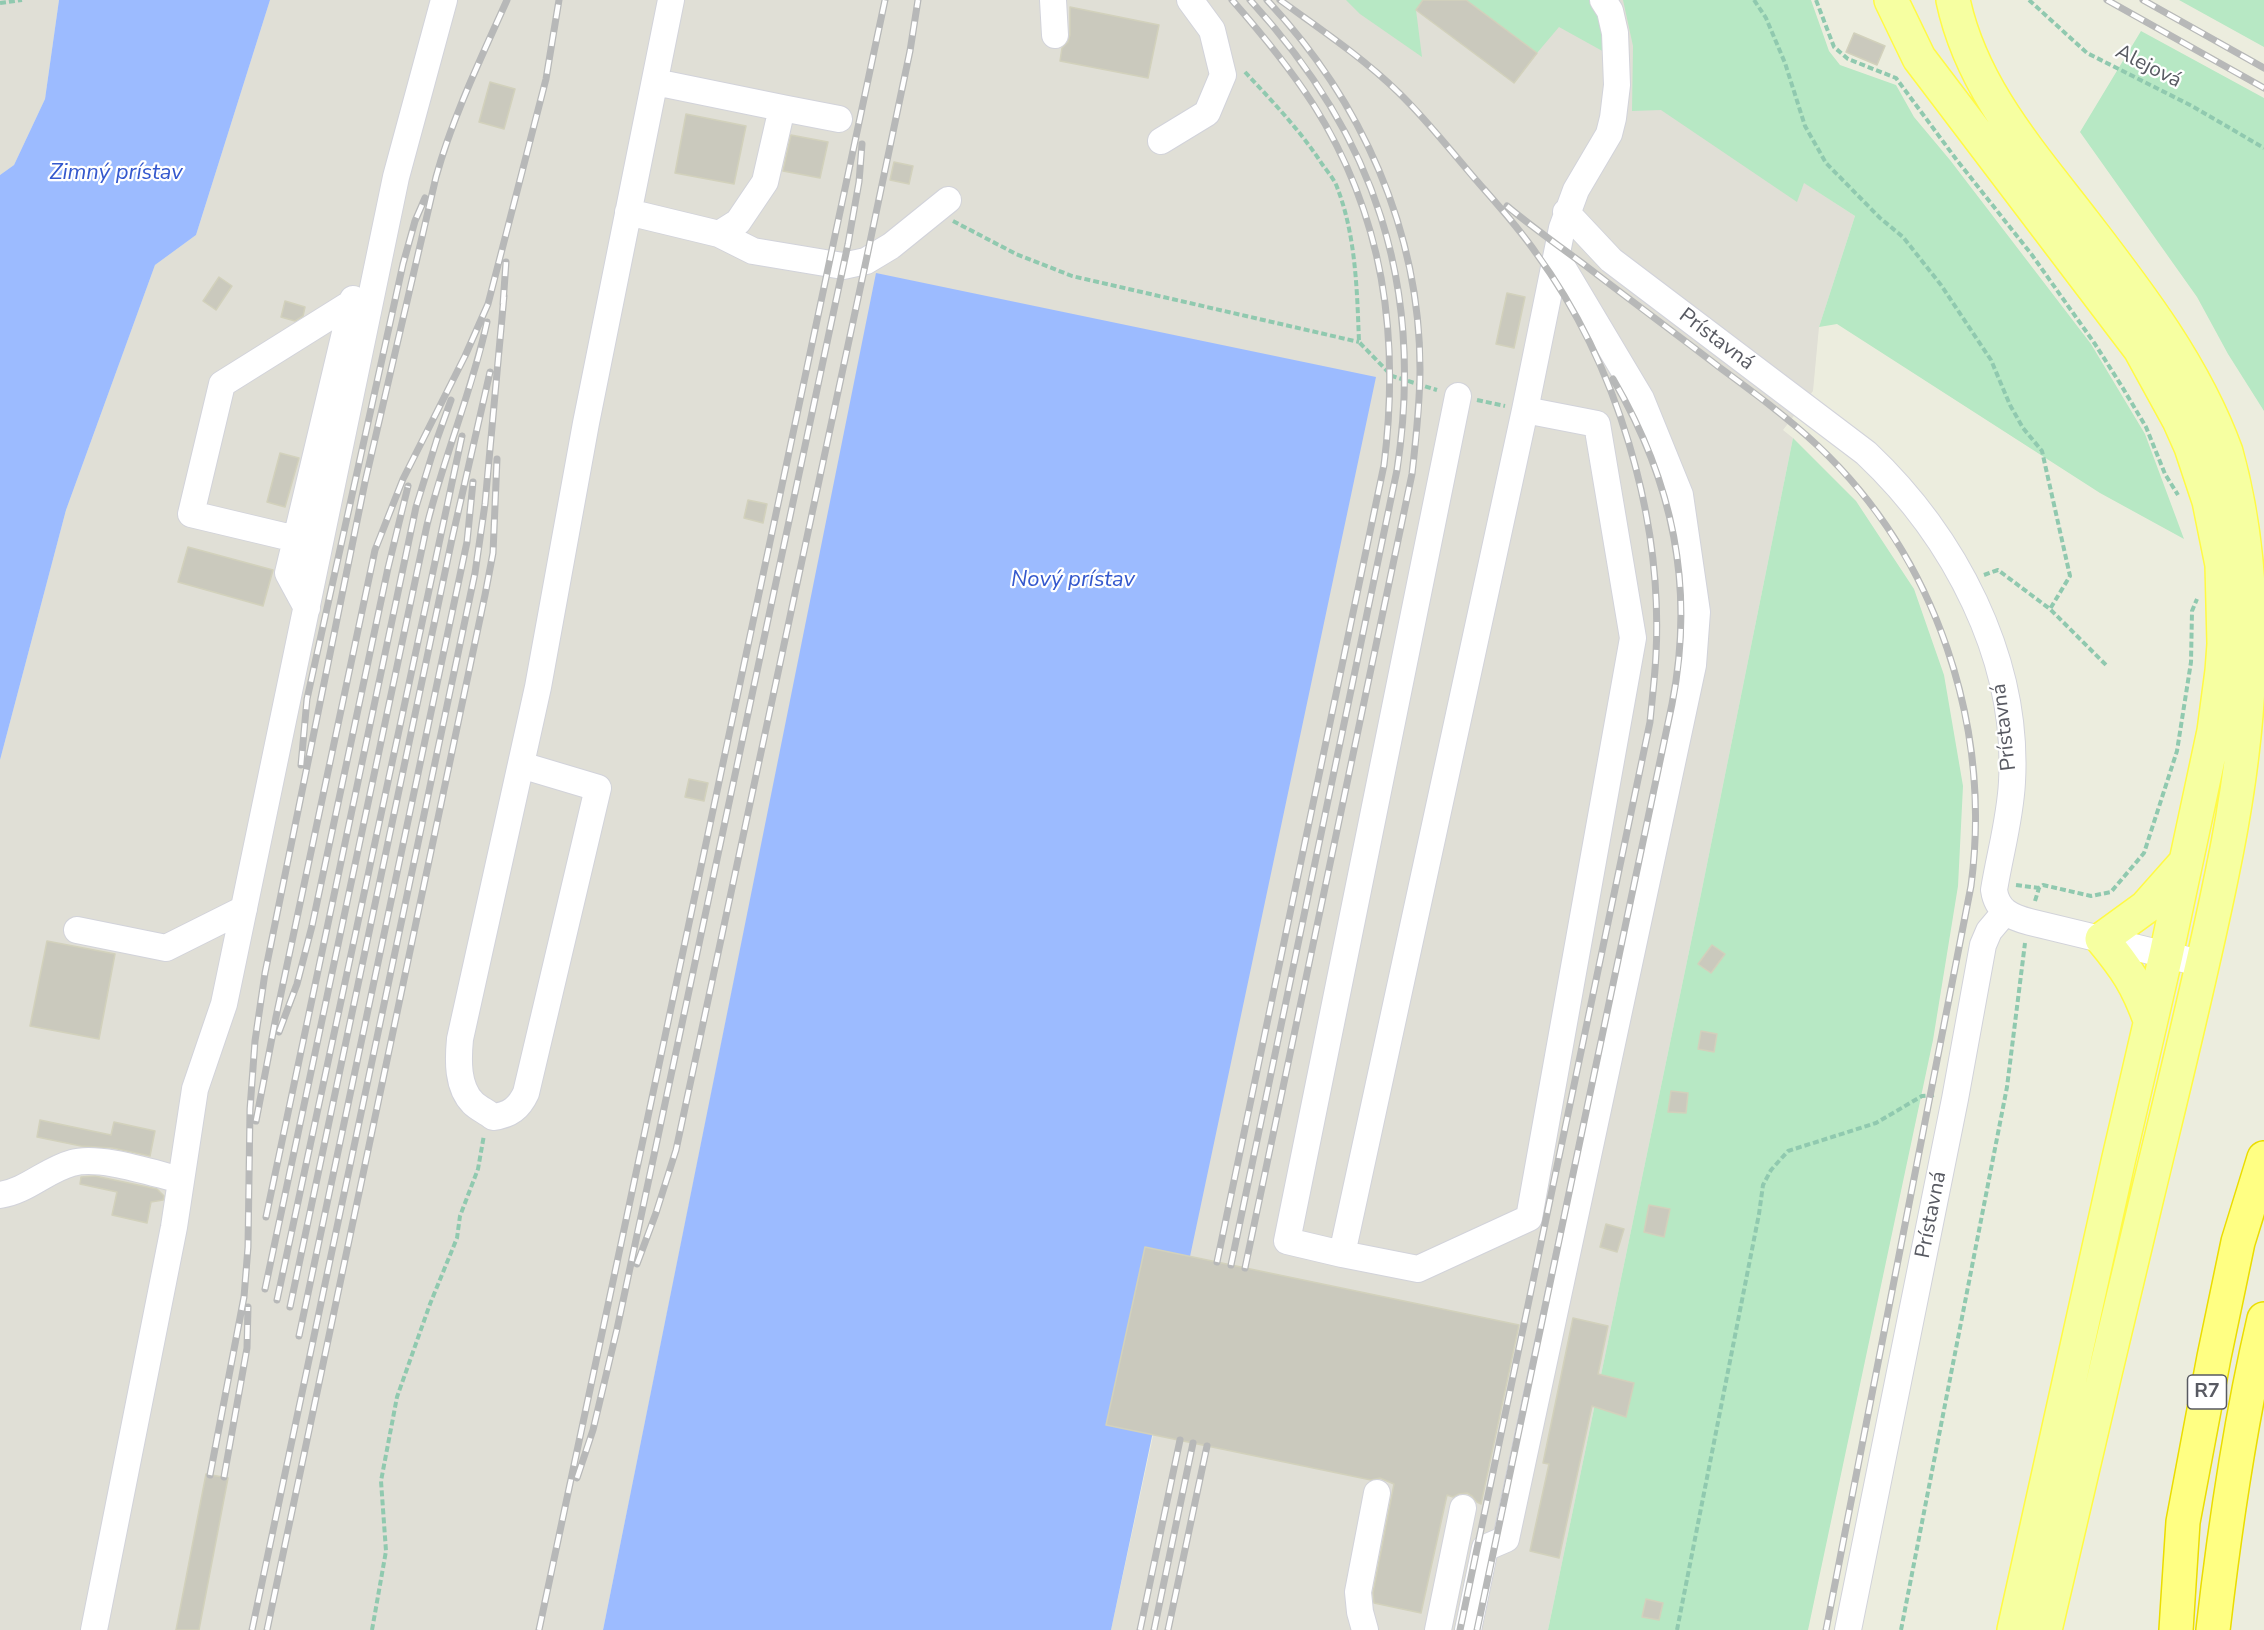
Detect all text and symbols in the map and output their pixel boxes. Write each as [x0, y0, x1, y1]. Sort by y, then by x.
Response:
street label: Alejová [2111, 40, 2185, 94]
water label: Zimný prístav [49, 161, 183, 187]
street label: Prístavná [1673, 304, 1759, 376]
water label: Nový prístav [1011, 568, 1135, 594]
street label: Prístavná [1987, 682, 2023, 772]
street label: Prístavná [1911, 1170, 1953, 1260]
road number: R7 [2188, 1375, 2226, 1409]

